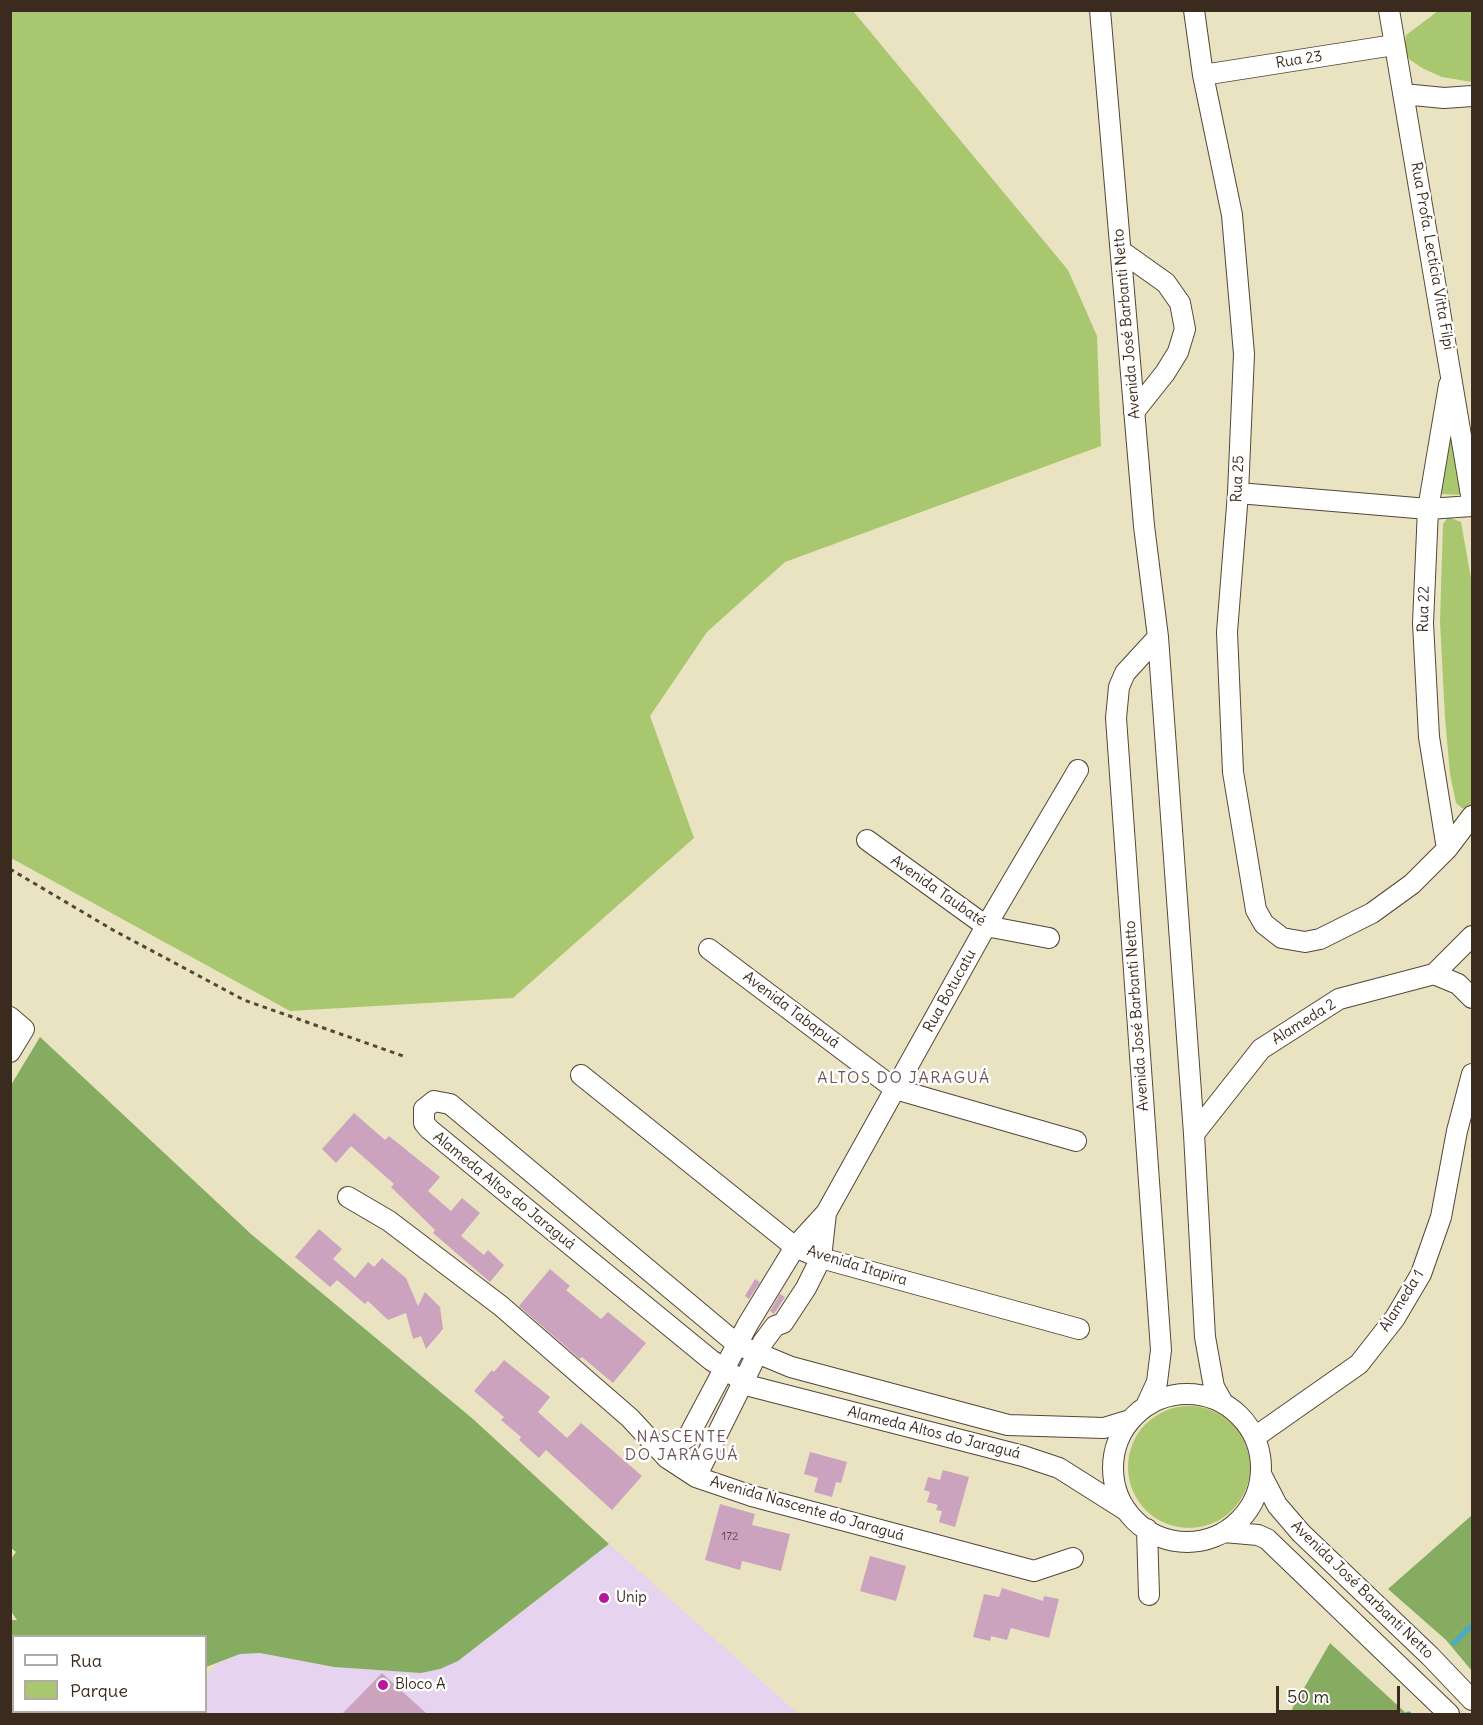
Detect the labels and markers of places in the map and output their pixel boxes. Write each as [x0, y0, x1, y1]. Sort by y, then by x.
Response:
place label: Unip [616, 1589, 647, 1607]
marker: Unip [597, 1591, 611, 1605]
place label: Bloco A [395, 1676, 446, 1694]
marker: Bloco A [376, 1678, 390, 1692]

